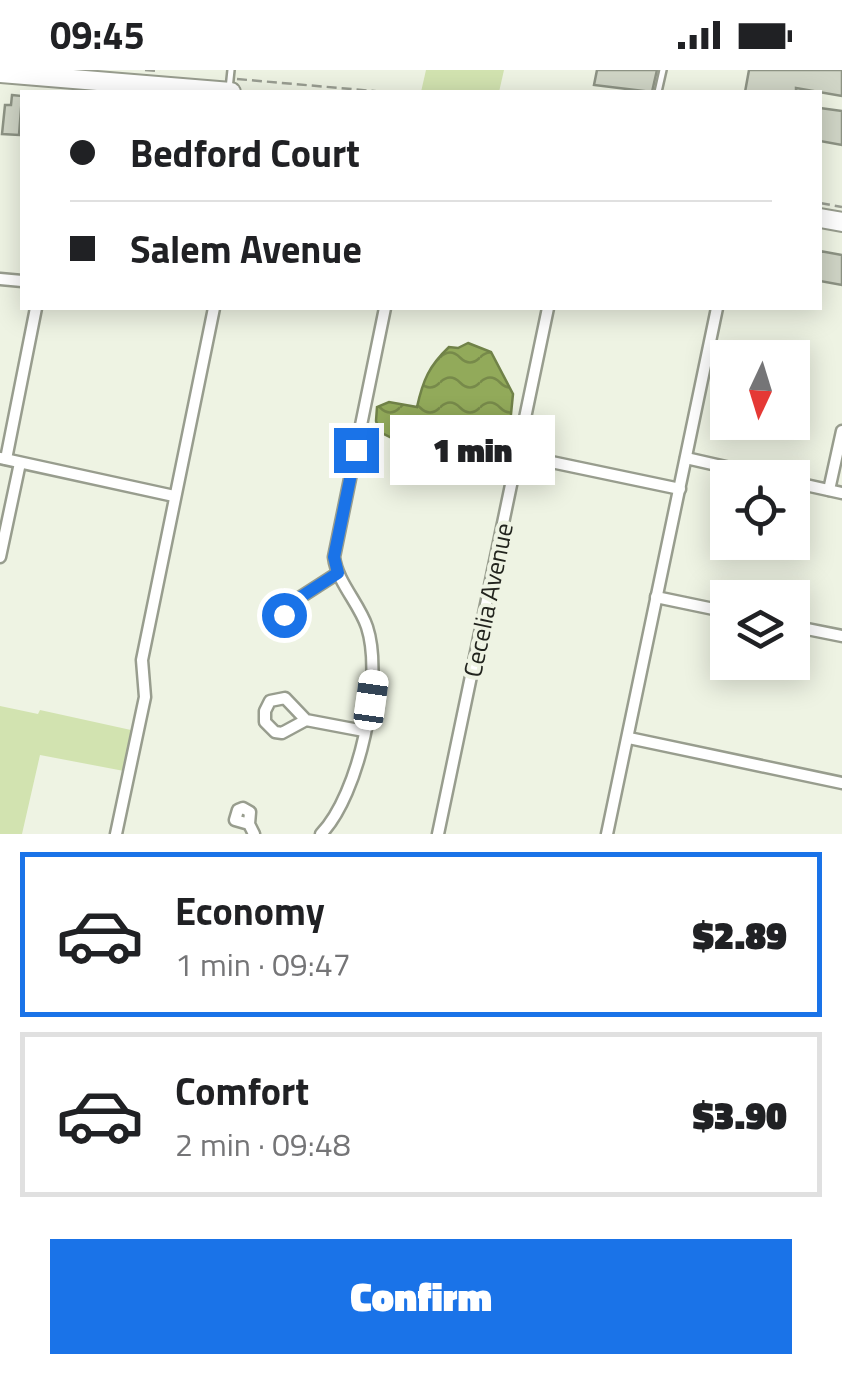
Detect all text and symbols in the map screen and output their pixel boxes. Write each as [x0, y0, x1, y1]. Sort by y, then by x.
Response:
text: 09:45 [50, 6, 145, 64]
text: Bedford Court [130, 124, 360, 182]
text: Salem Avenue [130, 220, 362, 278]
north arrow [710, 340, 810, 440]
map controls [710, 340, 810, 680]
callout: 1 min [391, 415, 556, 485]
text: 1 min [433, 426, 512, 474]
route end [334, 428, 379, 473]
button: locate [710, 460, 810, 560]
street label: Cecelia Avenue [453, 519, 523, 681]
button: layers [710, 580, 810, 680]
route start [262, 593, 307, 638]
car [352, 668, 390, 732]
text: Economy [175, 882, 325, 940]
icon: car [55, 890, 145, 980]
text: $2.89 [693, 906, 787, 964]
text: 1 min · 09:47 [175, 940, 351, 988]
text: Comfort [175, 1062, 309, 1120]
icon: car [55, 1070, 145, 1160]
text: $3.90 [693, 1086, 787, 1144]
text: 2 min · 09:48 [175, 1120, 351, 1168]
button: Confirm [50, 1239, 792, 1354]

